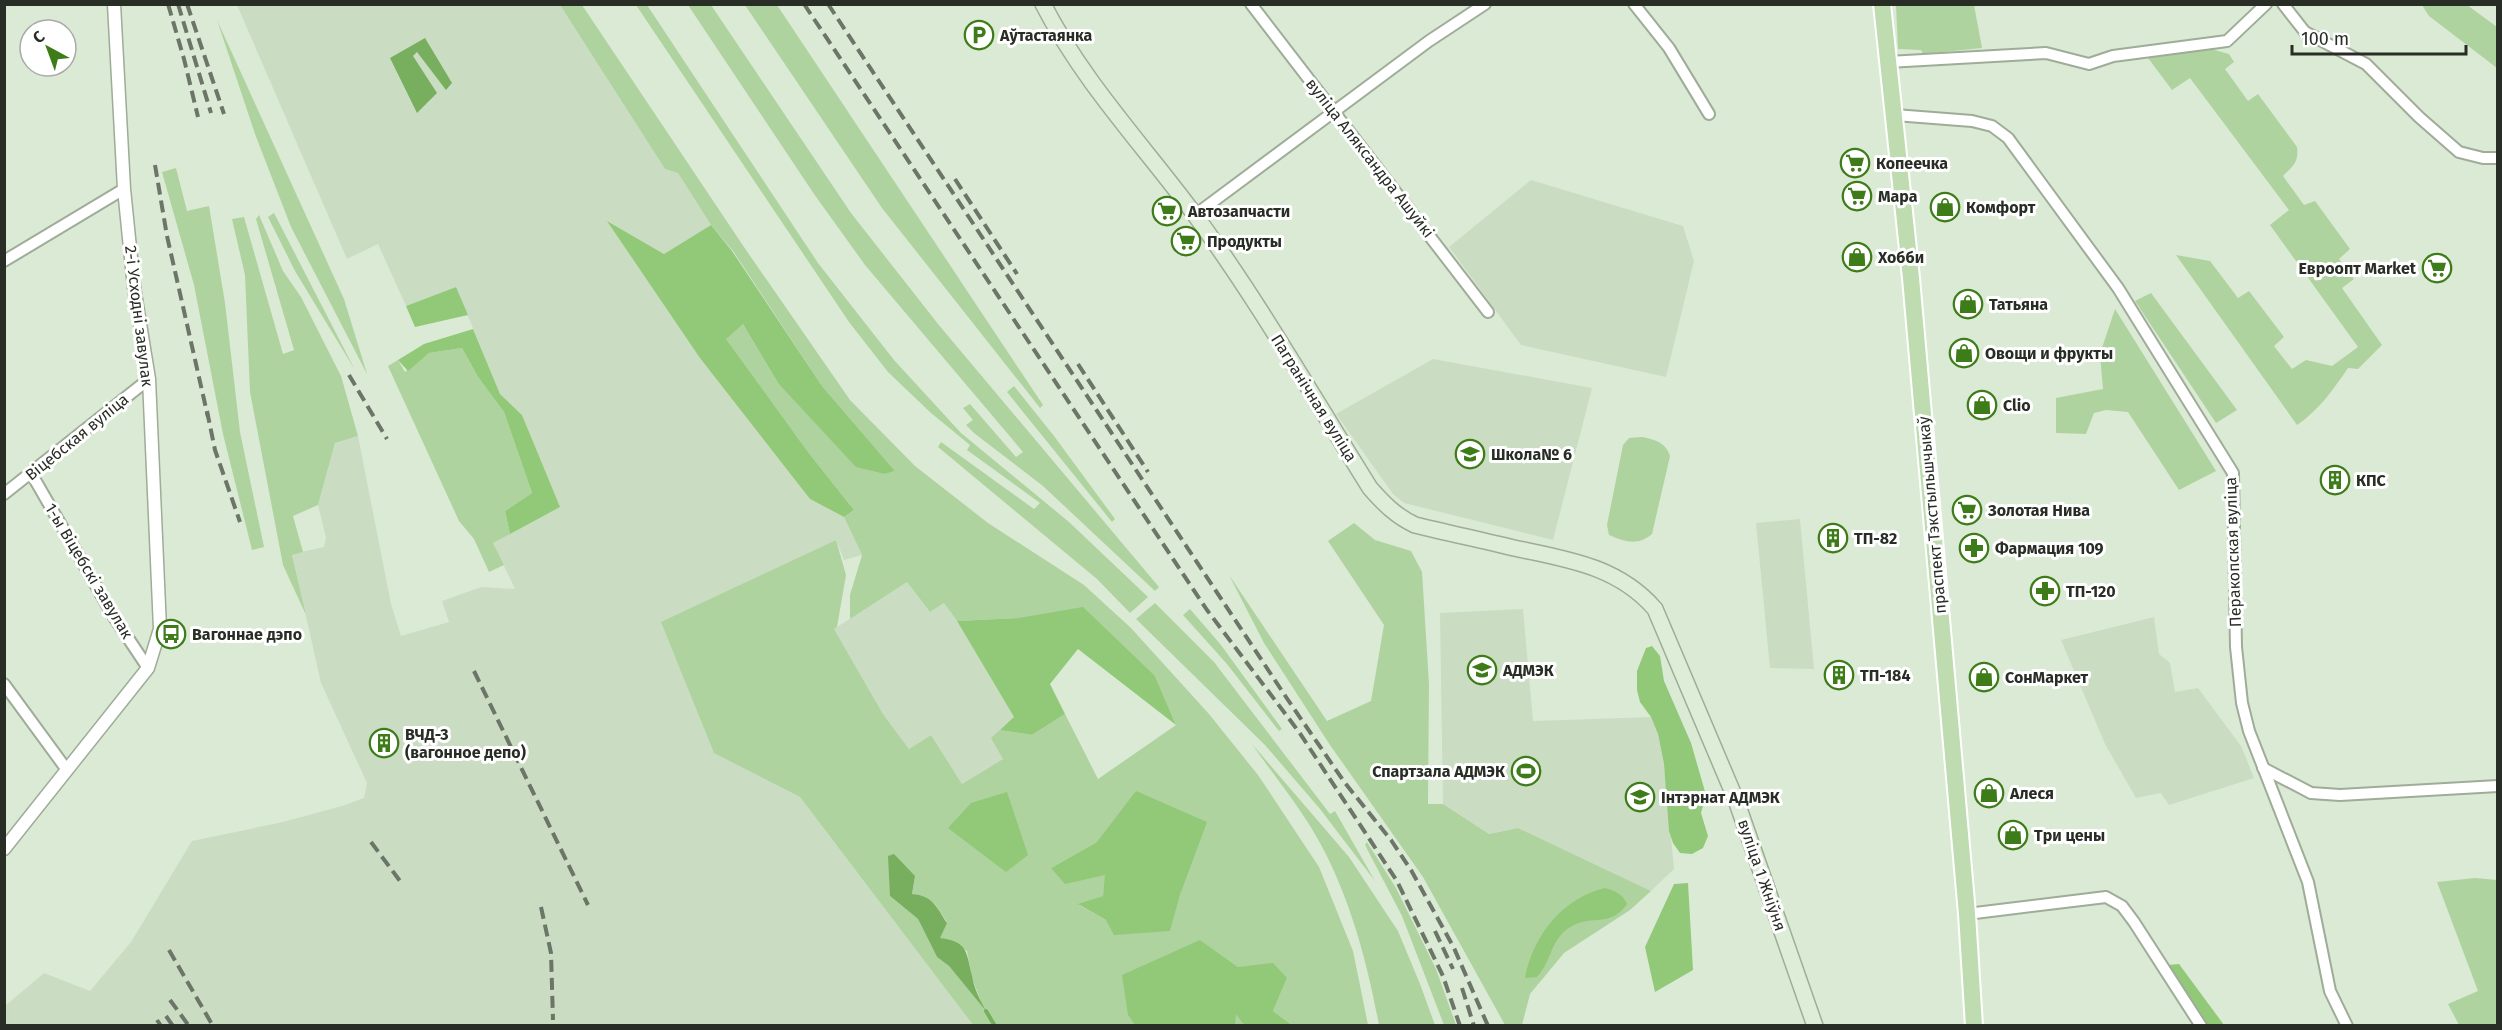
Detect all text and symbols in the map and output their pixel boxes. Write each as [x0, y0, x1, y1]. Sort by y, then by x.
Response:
north arrow [18, 18, 78, 78]
scale bar [2292, 18, 2466, 56]
parking icon: Аўтастаянка [963, 19, 995, 51]
text: С [29, 26, 49, 47]
place label: Аўтастаянка [999, 26, 1093, 45]
text: 100 m [2301, 28, 2349, 50]
street label: вуліца Аляксандра Ашуйкі [1302, 75, 1438, 241]
supermarket icon: Копеечка [1839, 147, 1871, 179]
place label: Копеечка [1876, 154, 1948, 173]
supermarket icon: Мара [1841, 180, 1873, 212]
place label: Мара [1878, 187, 1918, 206]
shop icon: Комфорт [1929, 191, 1961, 223]
supermarket icon: Автозапчасти [1151, 195, 1183, 227]
place label: Комфорт [1966, 198, 2036, 217]
place label: Автозапчасти [1187, 202, 1290, 221]
supermarket icon: Продукты [1170, 225, 1202, 257]
place label: Продукты [1207, 232, 1282, 251]
shop icon: Хобби [1841, 241, 1873, 273]
street label: 2-і Усходні завулак [121, 244, 157, 388]
place label: Хобби [1877, 248, 1924, 267]
supermarket icon: Евроопт Market [2421, 252, 2453, 284]
place label: Евроопт Market [2299, 259, 2417, 278]
shop icon: Татьяна [1952, 288, 1984, 320]
place label: Татьяна [1989, 295, 2048, 314]
street label: Пагранічная вуліца [1267, 331, 1361, 465]
shop icon: Овощи и фрукты [1948, 337, 1980, 369]
place label: Овощи и фрукты [1985, 344, 2113, 363]
shop icon: Clio [1966, 389, 1998, 421]
street label: Віцебская вуліца [22, 390, 132, 484]
place label: Clio [2003, 396, 2031, 415]
street label: праспект Тэкстыльшчыкаў [1914, 415, 1950, 614]
school or university icon: Школа№ 6 [1454, 438, 1486, 470]
place label: Школа№ 6 [1491, 445, 1572, 464]
building icon: КПС [2319, 464, 2351, 496]
place label: КПС [2356, 471, 2387, 490]
street label: Перакопская вуліца [2221, 477, 2245, 627]
supermarket icon: Золотая Нива [1951, 494, 1983, 526]
street label: 1-ы Віцебскі завулак [41, 500, 137, 643]
place label: Золотая Нива [1987, 501, 2090, 520]
building icon: ТП-82 [1817, 522, 1849, 554]
place label: ТП-82 [1854, 529, 1897, 548]
pharmacy icon: Фармация 109 [1958, 532, 1990, 564]
place label: Фармация 109 [1995, 539, 2104, 558]
pharmacy icon: ТП-120 [2029, 575, 2061, 607]
place label: ТП-120 [2066, 582, 2116, 601]
bus stop icon: Вагоннае дэпо [155, 618, 187, 650]
place label: Вагоннае дэпо [192, 625, 302, 644]
school or university icon: АДМЭК [1466, 654, 1498, 686]
building icon: ТП-184 [1823, 659, 1855, 691]
place label: АДМЭК [1502, 661, 1555, 680]
shop icon: СонМаркет [1968, 661, 2000, 693]
place label: ТП-184 [1860, 666, 1910, 685]
place label: СонМаркет [2005, 668, 2088, 687]
place label: ВЧД-3 (вагонное депо) [405, 725, 526, 762]
building icon: ВЧД-3 (вагонное депо) [368, 727, 400, 759]
sports icon: Спартзала АДМЭК [1510, 755, 1542, 787]
place label: Спартзала АДМЭК [1372, 762, 1506, 781]
shop icon: Алеся [1973, 777, 2005, 809]
school or university icon: Інтэрнат АДМЭК [1624, 781, 1656, 813]
place label: Алеся [2009, 784, 2054, 803]
place label: Інтэрнат АДМЭК [1661, 788, 1781, 807]
street label: вуліца 1 Жніўня [1734, 817, 1790, 933]
shop icon: Три цены [1997, 819, 2029, 851]
place label: Три цены [2034, 826, 2105, 845]

